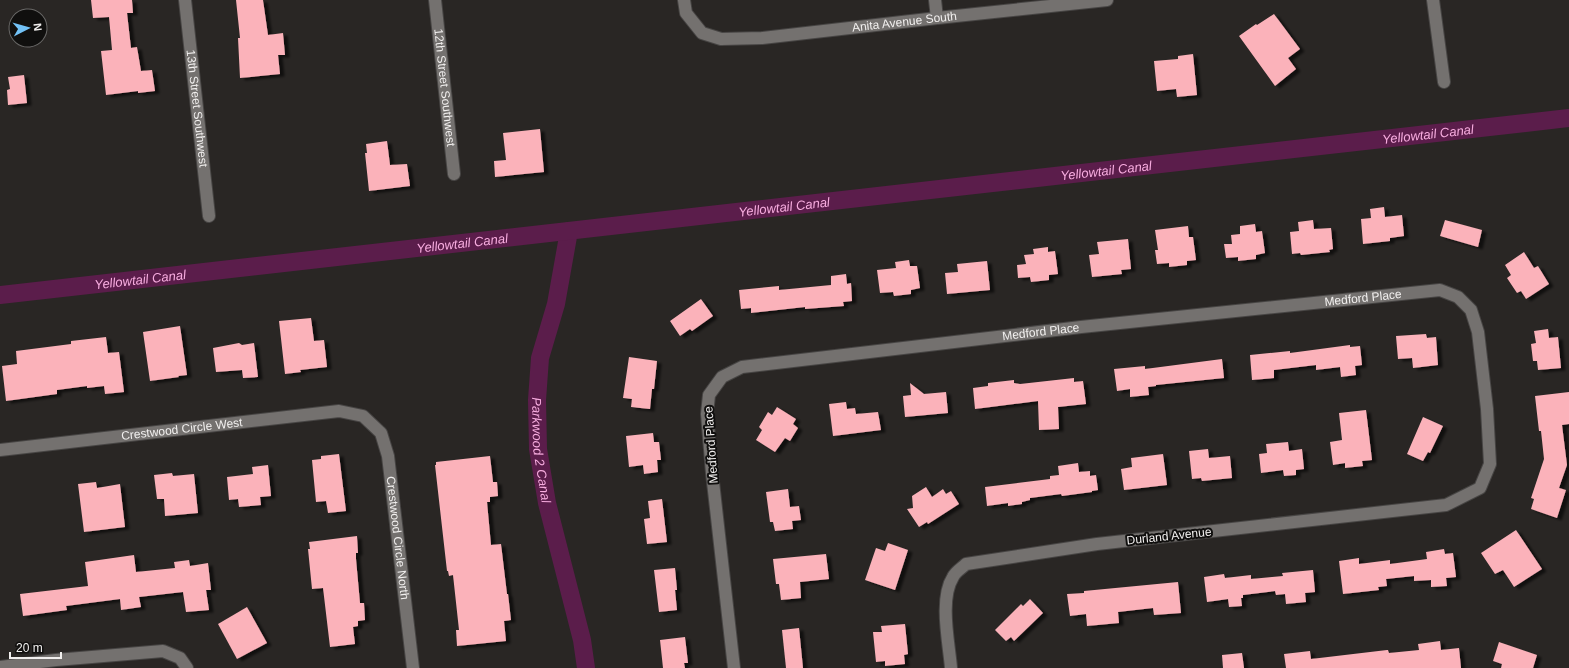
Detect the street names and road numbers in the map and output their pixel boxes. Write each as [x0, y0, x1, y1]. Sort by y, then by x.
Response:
street label: Anita Avenue South [851, 9, 957, 35]
street label: 12th Street Southwest [431, 28, 458, 148]
street label: 13th Street Southwest [184, 49, 211, 169]
street label: Medford Place [1324, 287, 1403, 309]
street label: Medford Place [1002, 320, 1080, 343]
street label: Medford Place [701, 406, 721, 484]
street label: Crestwood Circle West [120, 415, 244, 443]
street label: Crestwood Circle North [383, 475, 412, 600]
street label: Durland Avenue [1126, 525, 1212, 547]

